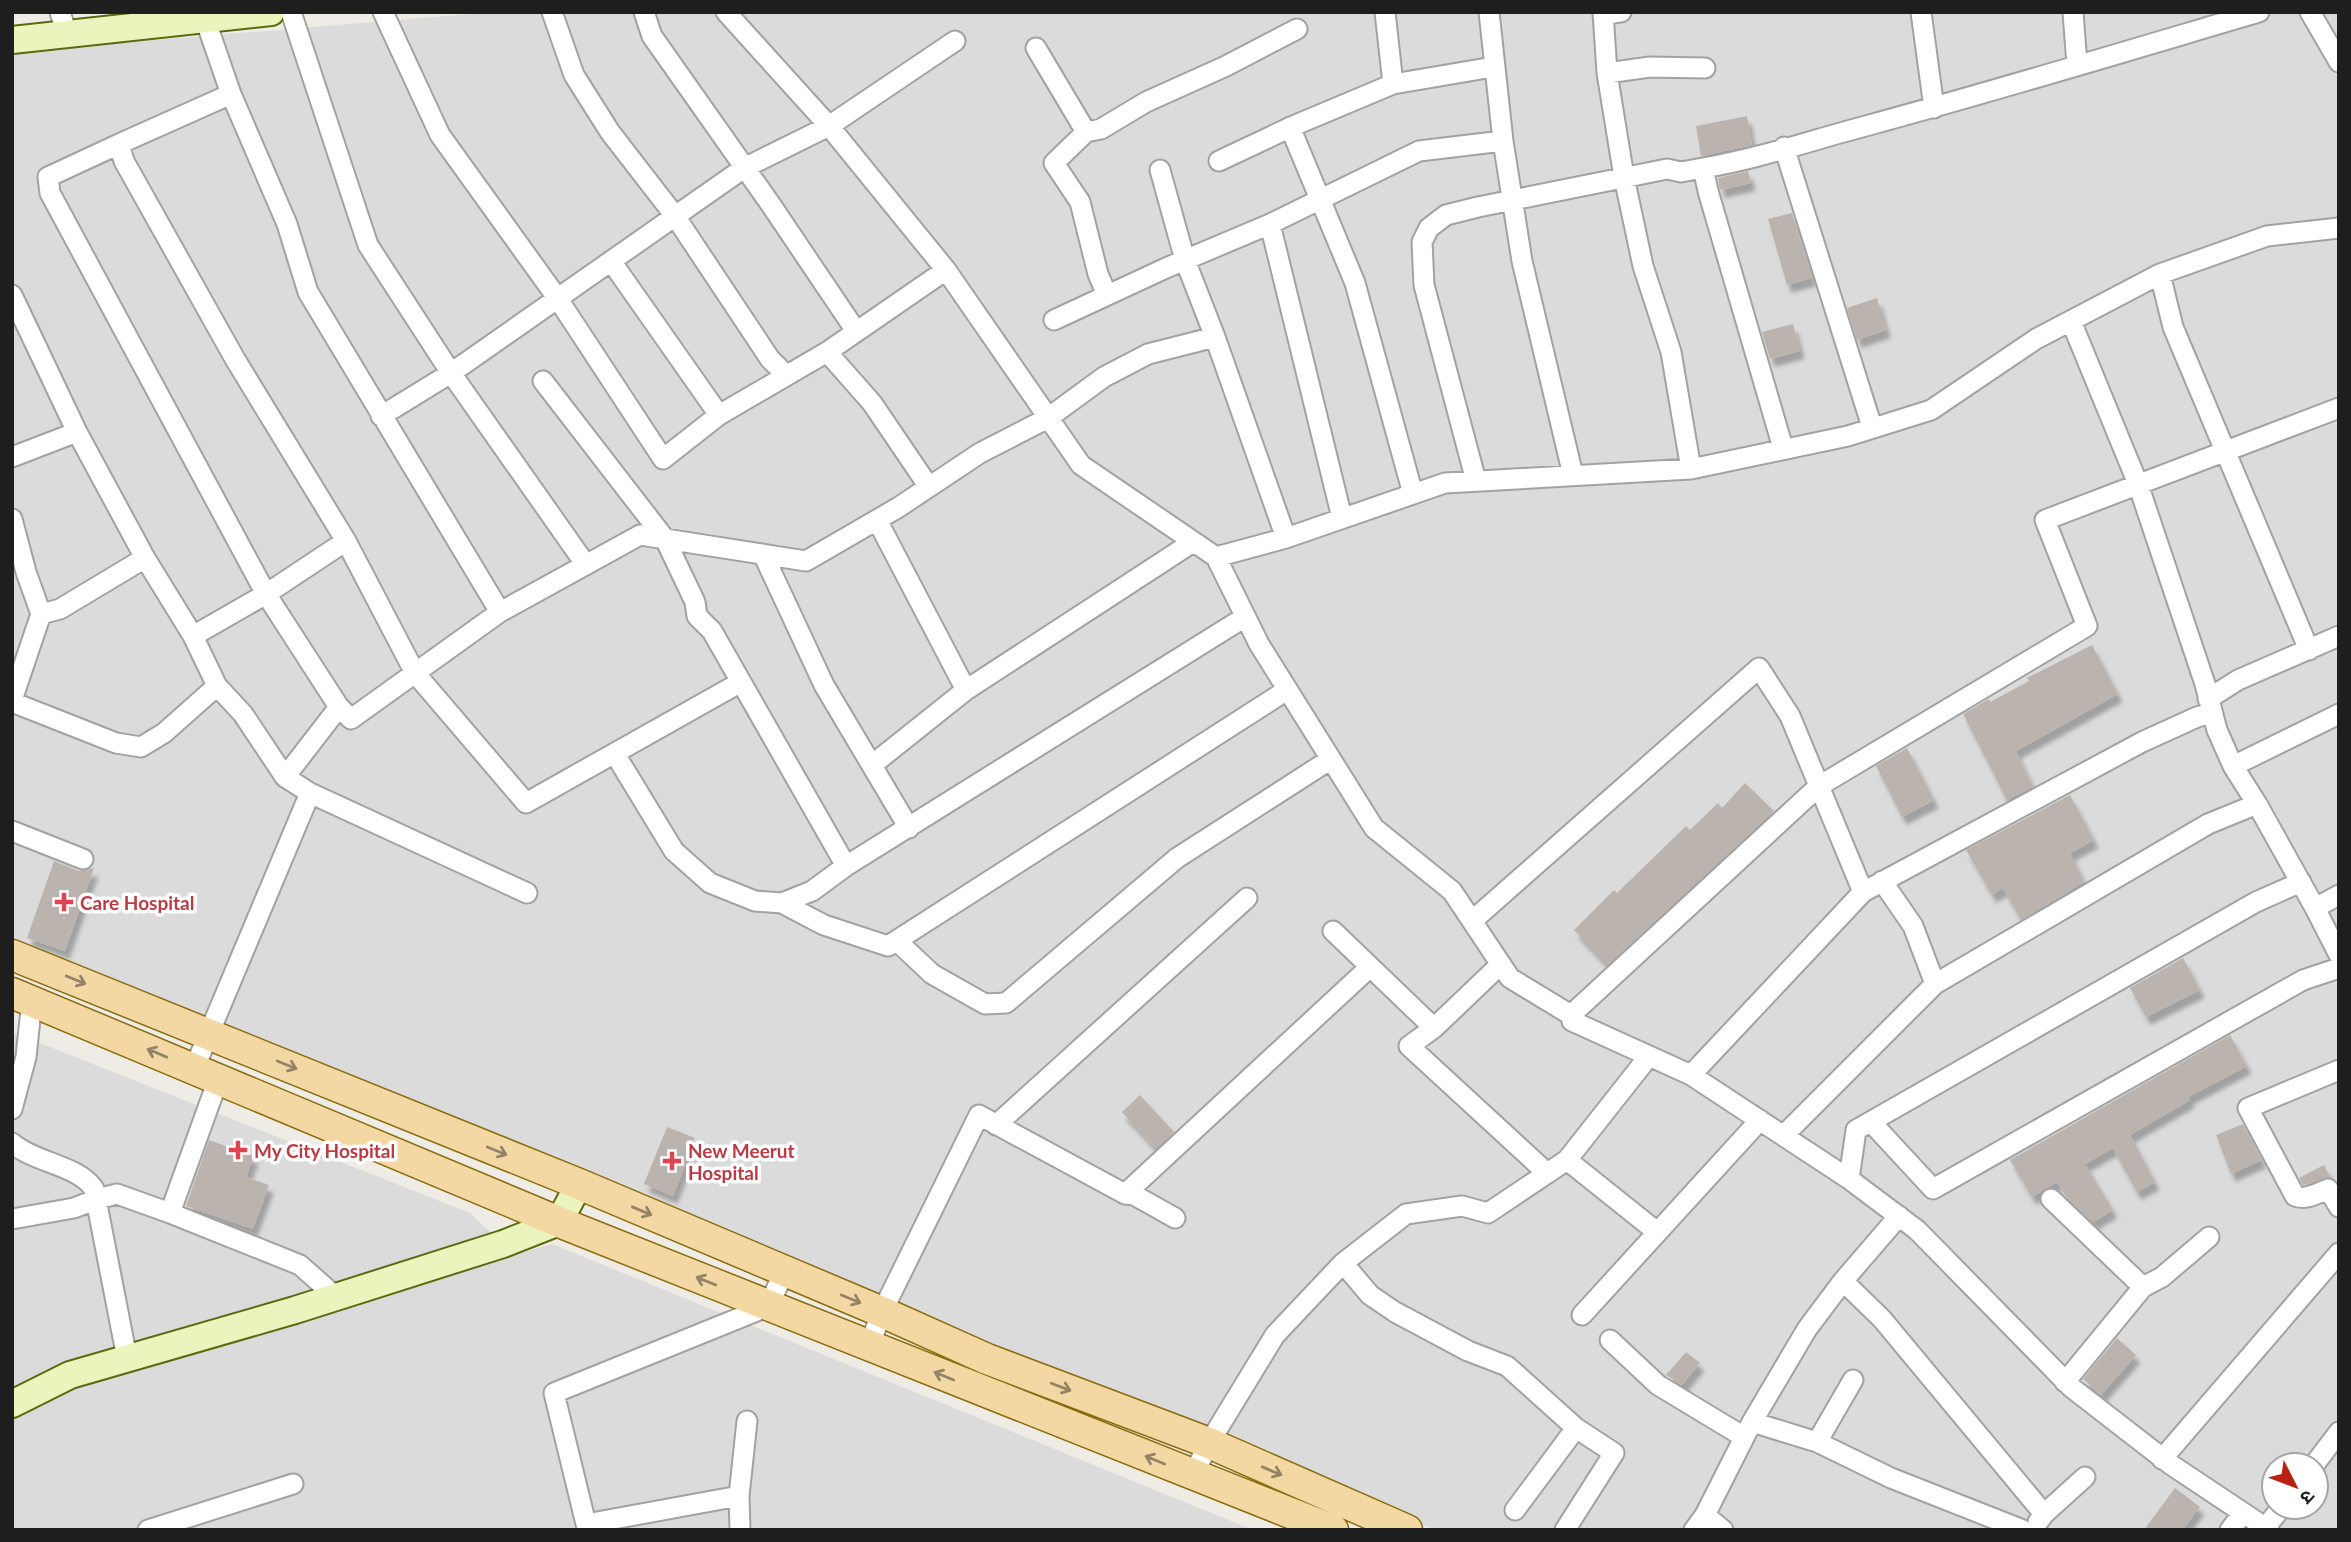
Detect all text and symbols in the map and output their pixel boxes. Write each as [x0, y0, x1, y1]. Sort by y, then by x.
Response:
place label: Care Hospital [80, 891, 194, 914]
marker: Care Hospital [54, 892, 74, 912]
one-way arrow [64, 975, 86, 988]
one-way arrow [147, 1046, 168, 1059]
one-way arrow [275, 1060, 297, 1073]
place label: My City Hospital [254, 1139, 395, 1162]
place label: New Meerut Hospital [688, 1139, 795, 1184]
marker: My City Hospital [228, 1140, 248, 1160]
one-way arrow [486, 1146, 508, 1159]
marker: New Meerut Hospital [662, 1151, 682, 1171]
one-way arrow [630, 1205, 652, 1218]
one-way arrow [696, 1274, 717, 1287]
one-way arrow [840, 1293, 862, 1306]
one-way arrow [933, 1368, 955, 1381]
one-way arrow [1049, 1382, 1071, 1395]
north arrow [2260, 1451, 2330, 1521]
one-way arrow [1145, 1452, 1167, 1465]
one-way arrow [1261, 1465, 1283, 1478]
text: उ [2295, 1486, 2320, 1510]

